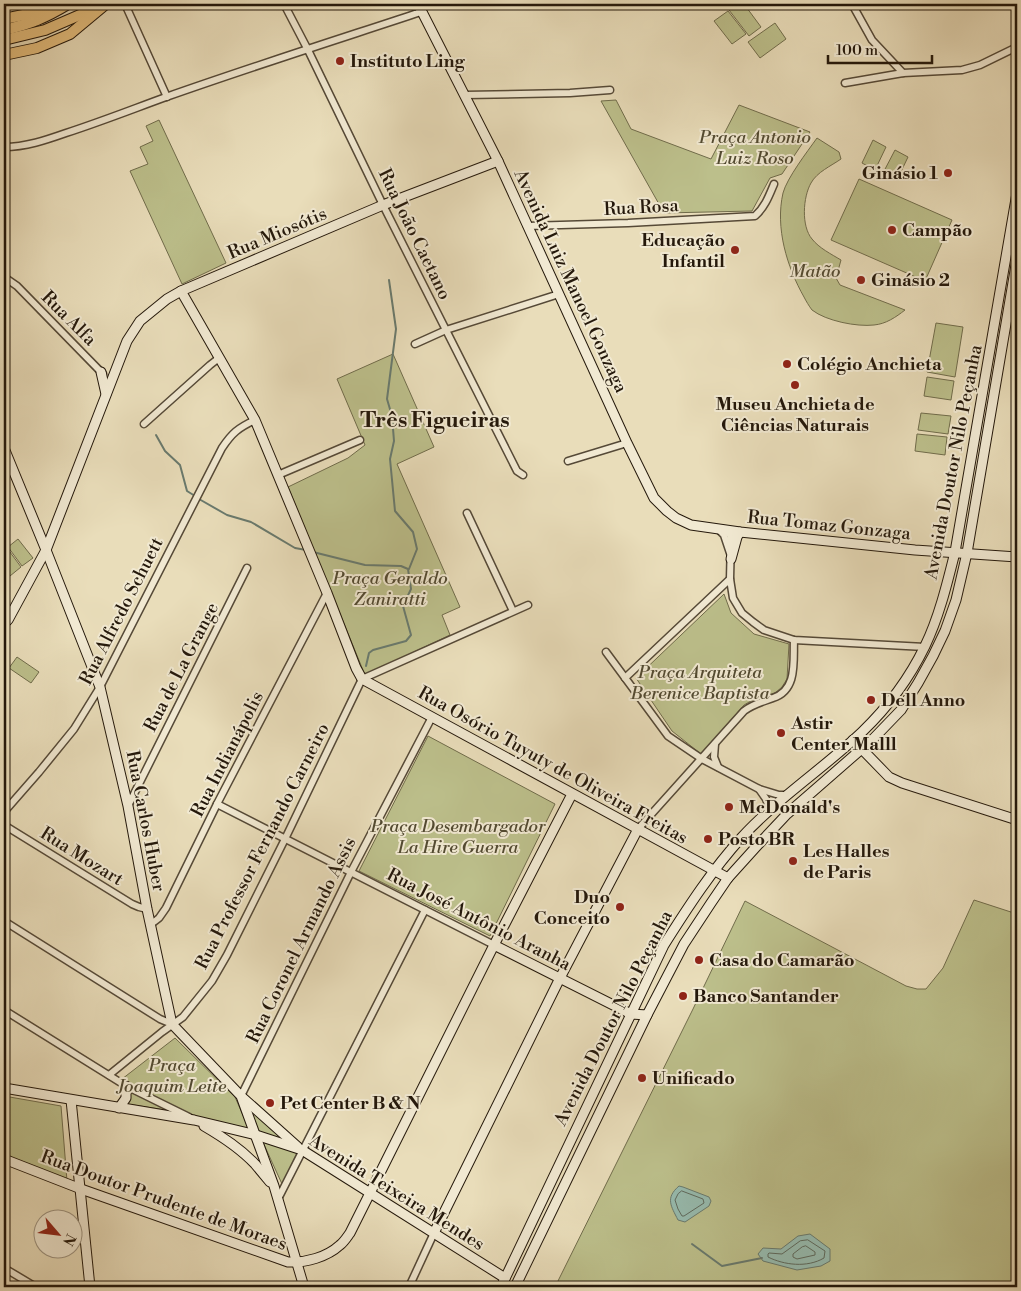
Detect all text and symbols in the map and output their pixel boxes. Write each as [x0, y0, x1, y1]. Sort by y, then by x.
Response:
scale bar [828, 32, 932, 64]
text: 100 m [836, 41, 878, 60]
place label: Instituto Ling [350, 50, 466, 73]
marker: Instituto Ling [334, 55, 346, 67]
park label: Praça Antonio Luiz Roso [698, 126, 811, 170]
place label: Ginásio 1 [862, 162, 938, 185]
street label: Rua João Caetano [373, 165, 456, 304]
street label: Avenida Luiz Manoel Gonzaga [508, 165, 633, 397]
marker: Ginásio 1 [942, 167, 954, 179]
street label: Rua Rosa [603, 194, 680, 221]
street label: Rua Miosótis [224, 202, 330, 265]
place label: Campão [902, 219, 972, 242]
marker: Campão [886, 224, 898, 236]
place label: Educação Infantil [641, 229, 725, 273]
marker: Educação Infantil [729, 244, 741, 256]
park label: Matão [789, 260, 841, 283]
place label: Ginásio 2 [871, 269, 950, 292]
marker: Ginásio 2 [855, 274, 867, 286]
street label: Rua Alfa [36, 286, 102, 351]
street label: Avenida Doutor Nilo Peçanha [919, 342, 988, 582]
place label: Colégio Anchieta [797, 353, 942, 376]
marker: Colégio Anchieta [781, 358, 793, 370]
marker: Museu Anchieta de Ciências Naturais [789, 379, 801, 391]
place label: Museu Anchieta de Ciências Naturais [715, 393, 875, 437]
district label: Três Figueiras [360, 407, 510, 434]
street label: Rua Tomaz Gonzaga [746, 505, 913, 546]
street label: Rua Alfredo Schuett [74, 533, 169, 689]
park label: Praça Geraldo Zaniratti [331, 567, 448, 611]
street label: Rua de La Grange [139, 599, 224, 736]
park label: Praça Arquiteta Berenice Baptista [630, 661, 770, 705]
street label: Rua Osório Tuyuty de Oliveira Freitas [414, 681, 692, 850]
street label: Rua Indianápolis [186, 687, 269, 821]
place label: Dell Anno [881, 689, 965, 712]
marker: Dell Anno [865, 694, 877, 706]
place label: Astir Center Malll [790, 712, 897, 756]
street label: Rua Professor Fernando Carneiro [190, 719, 335, 973]
marker: Astir Center Malll [775, 727, 787, 739]
street label: Rua Carlos Huber [121, 749, 171, 894]
place label: McDonald's [739, 796, 840, 819]
marker: McDonald's [723, 801, 735, 813]
park label: Praça Desembargador La Hire Guerra [369, 815, 546, 859]
street label: Rua Mozart [36, 822, 128, 891]
place label: Posto BR [718, 828, 796, 851]
street label: Rua Coronel Armando Assis [241, 833, 362, 1047]
marker: Posto BR [702, 833, 714, 845]
place label: Les Halles de Paris [803, 840, 890, 884]
marker: Les Halles de Paris [787, 855, 799, 867]
street label: Rua José Antônio Aranha [383, 863, 575, 976]
place label: Duo Conceito [534, 886, 610, 930]
marker: Duo Conceito [614, 901, 626, 913]
street label: Avenida Doutor Nilo Peçanha [549, 906, 678, 1131]
place label: Casa do Camarão [709, 949, 855, 972]
marker: Casa do Camarão [693, 954, 705, 966]
place label: Banco Santander [693, 985, 839, 1008]
marker: Banco Santander [677, 990, 689, 1002]
park label: Praça Joaquim Leite [116, 1054, 227, 1098]
place label: Unificado [652, 1067, 735, 1090]
marker: Unificado [636, 1072, 648, 1084]
place label: Pet Center B & N [280, 1092, 421, 1115]
marker: Pet Center B & N [264, 1097, 276, 1109]
street label: Avenida Teixeira Mendes [304, 1129, 489, 1256]
street label: Rua Doutor Prudente de Moraes [38, 1145, 290, 1256]
north arrow [32, 1208, 82, 1258]
text: N [58, 1231, 79, 1249]

